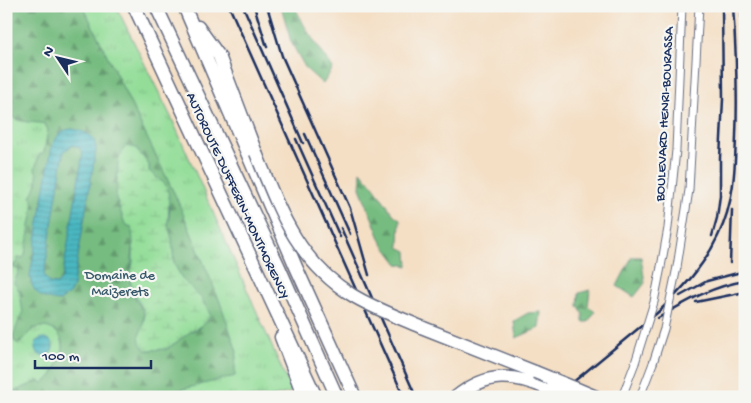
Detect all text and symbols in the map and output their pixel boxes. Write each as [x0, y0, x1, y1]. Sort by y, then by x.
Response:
street label: BOULEVARD HENRI-BOURASSA [652, 26, 679, 203]
north arrow [32, 32, 82, 82]
text: N [40, 43, 59, 61]
street label: AUTOROUTE DUFFERIN-MONTMORENCY [181, 90, 292, 302]
park label: Domaine de Maizerets [84, 268, 156, 301]
scale bar [35, 338, 151, 370]
text: 100 m [41, 348, 80, 366]

